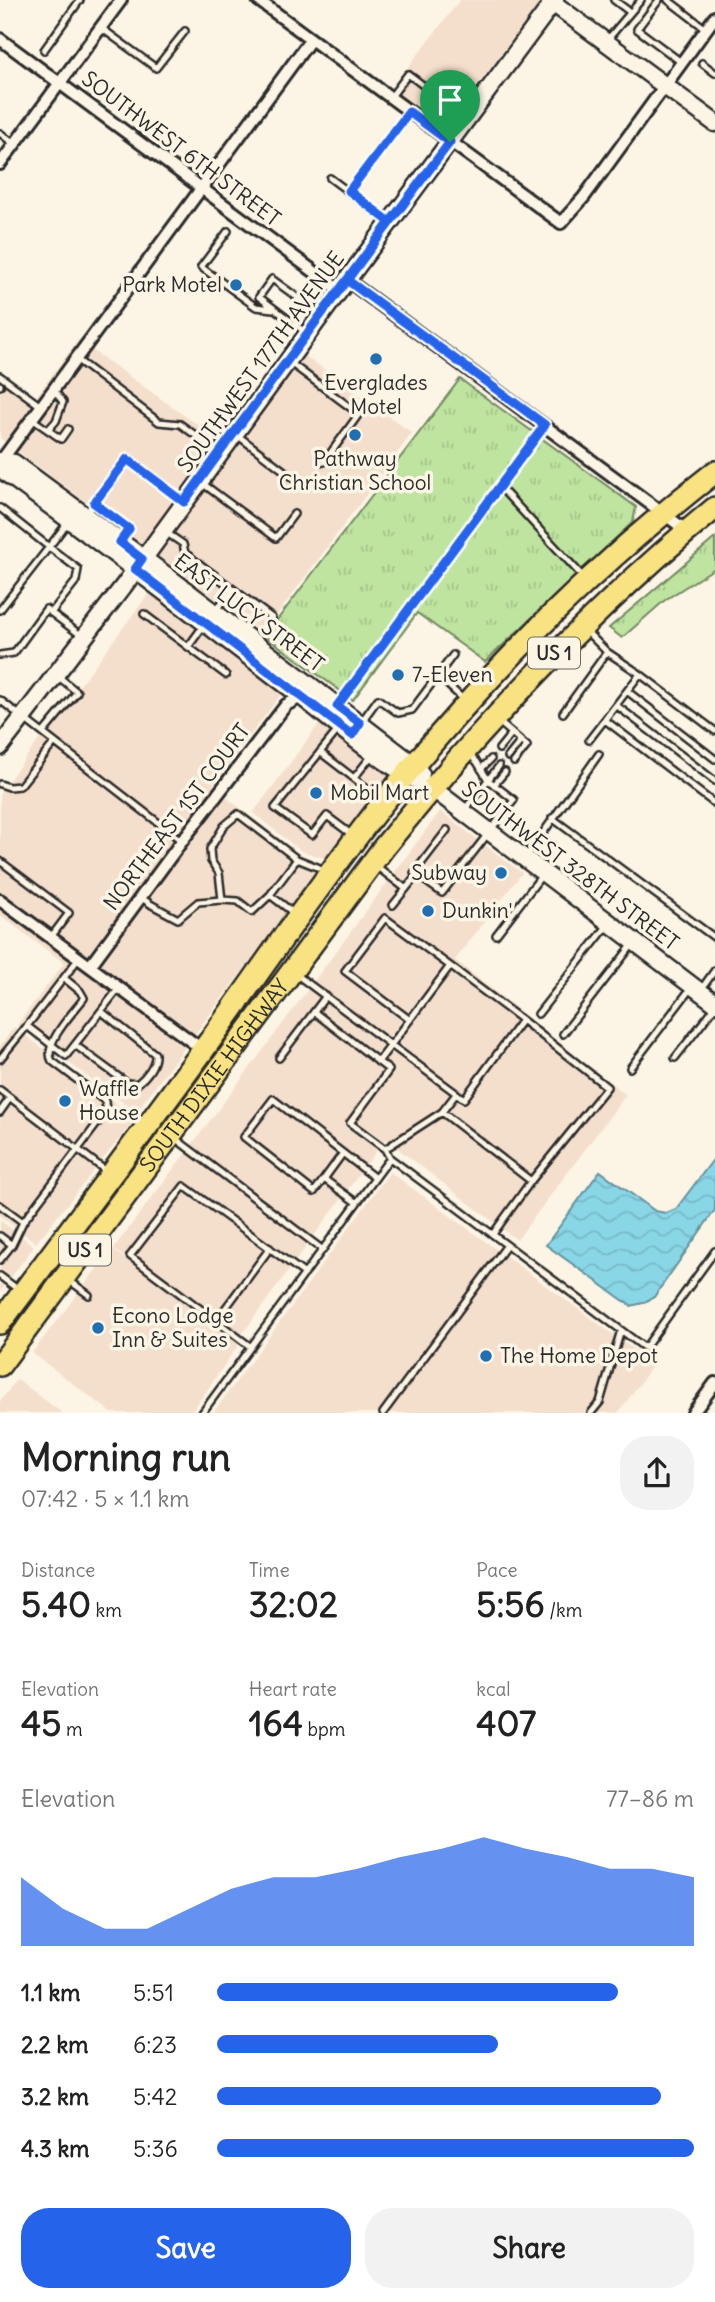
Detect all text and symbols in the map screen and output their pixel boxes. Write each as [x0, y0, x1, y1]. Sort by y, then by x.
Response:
street label: SOUTHWEST 6TH STREET [77, 65, 286, 232]
pin [420, 70, 480, 142]
icon: arrive [431, 81, 469, 119]
street label: SOUTHWEST 177TH AVENUE [171, 246, 350, 478]
place label: Park Motel [122, 271, 222, 298]
marker: Park Motel [228, 277, 244, 293]
marker: Everglades Motel [368, 351, 384, 367]
place label: Everglades Motel [324, 369, 428, 420]
marker: Pathway Christian School [347, 427, 363, 443]
place label: Pathway Christian School [279, 445, 431, 496]
street label: EAST LUCY STREET [169, 547, 330, 678]
road number: US 1 [528, 638, 580, 668]
place label: 7-Eleven [412, 661, 493, 688]
marker: 7-Eleven [390, 667, 406, 683]
street label: NORTHEAST 1ST COURT [97, 718, 256, 916]
street label: SOUTHWEST 328TH STREET [456, 775, 684, 956]
place label: Mobil Mart [330, 779, 429, 806]
marker: Mobil Mart [308, 785, 324, 801]
place label: Subway [411, 859, 487, 886]
marker: Subway [493, 865, 509, 881]
place label: Dunkin' [442, 897, 513, 924]
marker: Dunkin' [420, 903, 436, 919]
street label: SOUTH DIXIE HIGHWAY [134, 973, 295, 1177]
place label: Waffle House [79, 1075, 139, 1126]
marker: Waffle House [57, 1093, 73, 1109]
road number: US 1 [59, 1234, 111, 1266]
place label: Econo Lodge Inn & Suites [112, 1302, 234, 1353]
marker: Econo Lodge Inn & Suites [90, 1320, 106, 1336]
place label: The Home Depot [500, 1342, 658, 1369]
marker: The Home Depot [478, 1348, 494, 1364]
text: Morning run [21, 1434, 231, 1481]
button: share [620, 1436, 694, 1510]
text: 07:42 · 5 × 1.1 km [21, 1484, 189, 1513]
text: Distance [21, 1558, 95, 1582]
text: Time [249, 1558, 290, 1582]
text: Pace [476, 1558, 518, 1582]
text: 5.40 [21, 1582, 91, 1626]
text: 32:02 [249, 1582, 338, 1626]
text: 5:56 [476, 1582, 545, 1626]
text: km [91, 1598, 122, 1622]
text: /km [545, 1598, 582, 1622]
text: Elevation [21, 1677, 99, 1701]
text: Heart rate [249, 1677, 337, 1701]
text: kcal [476, 1677, 511, 1701]
text: 45 [21, 1701, 61, 1745]
text: 164 [249, 1701, 303, 1745]
text: 407 [476, 1701, 536, 1745]
text: m [61, 1717, 83, 1741]
text: bpm [303, 1717, 346, 1741]
text: Elevation [21, 1784, 115, 1813]
text: 77–86 m [606, 1784, 694, 1813]
text: 1.1 km [21, 1978, 80, 2007]
text: 5:51 [133, 1978, 174, 2007]
text: 2.2 km [21, 2030, 88, 2059]
text: 6:23 [133, 2030, 177, 2059]
text: 3.2 km [21, 2082, 89, 2111]
text: 5:42 [133, 2082, 177, 2111]
text: 4.3 km [21, 2134, 90, 2163]
text: 5:36 [133, 2134, 178, 2163]
button: Save [21, 2208, 351, 2288]
button: Share [365, 2208, 694, 2288]

